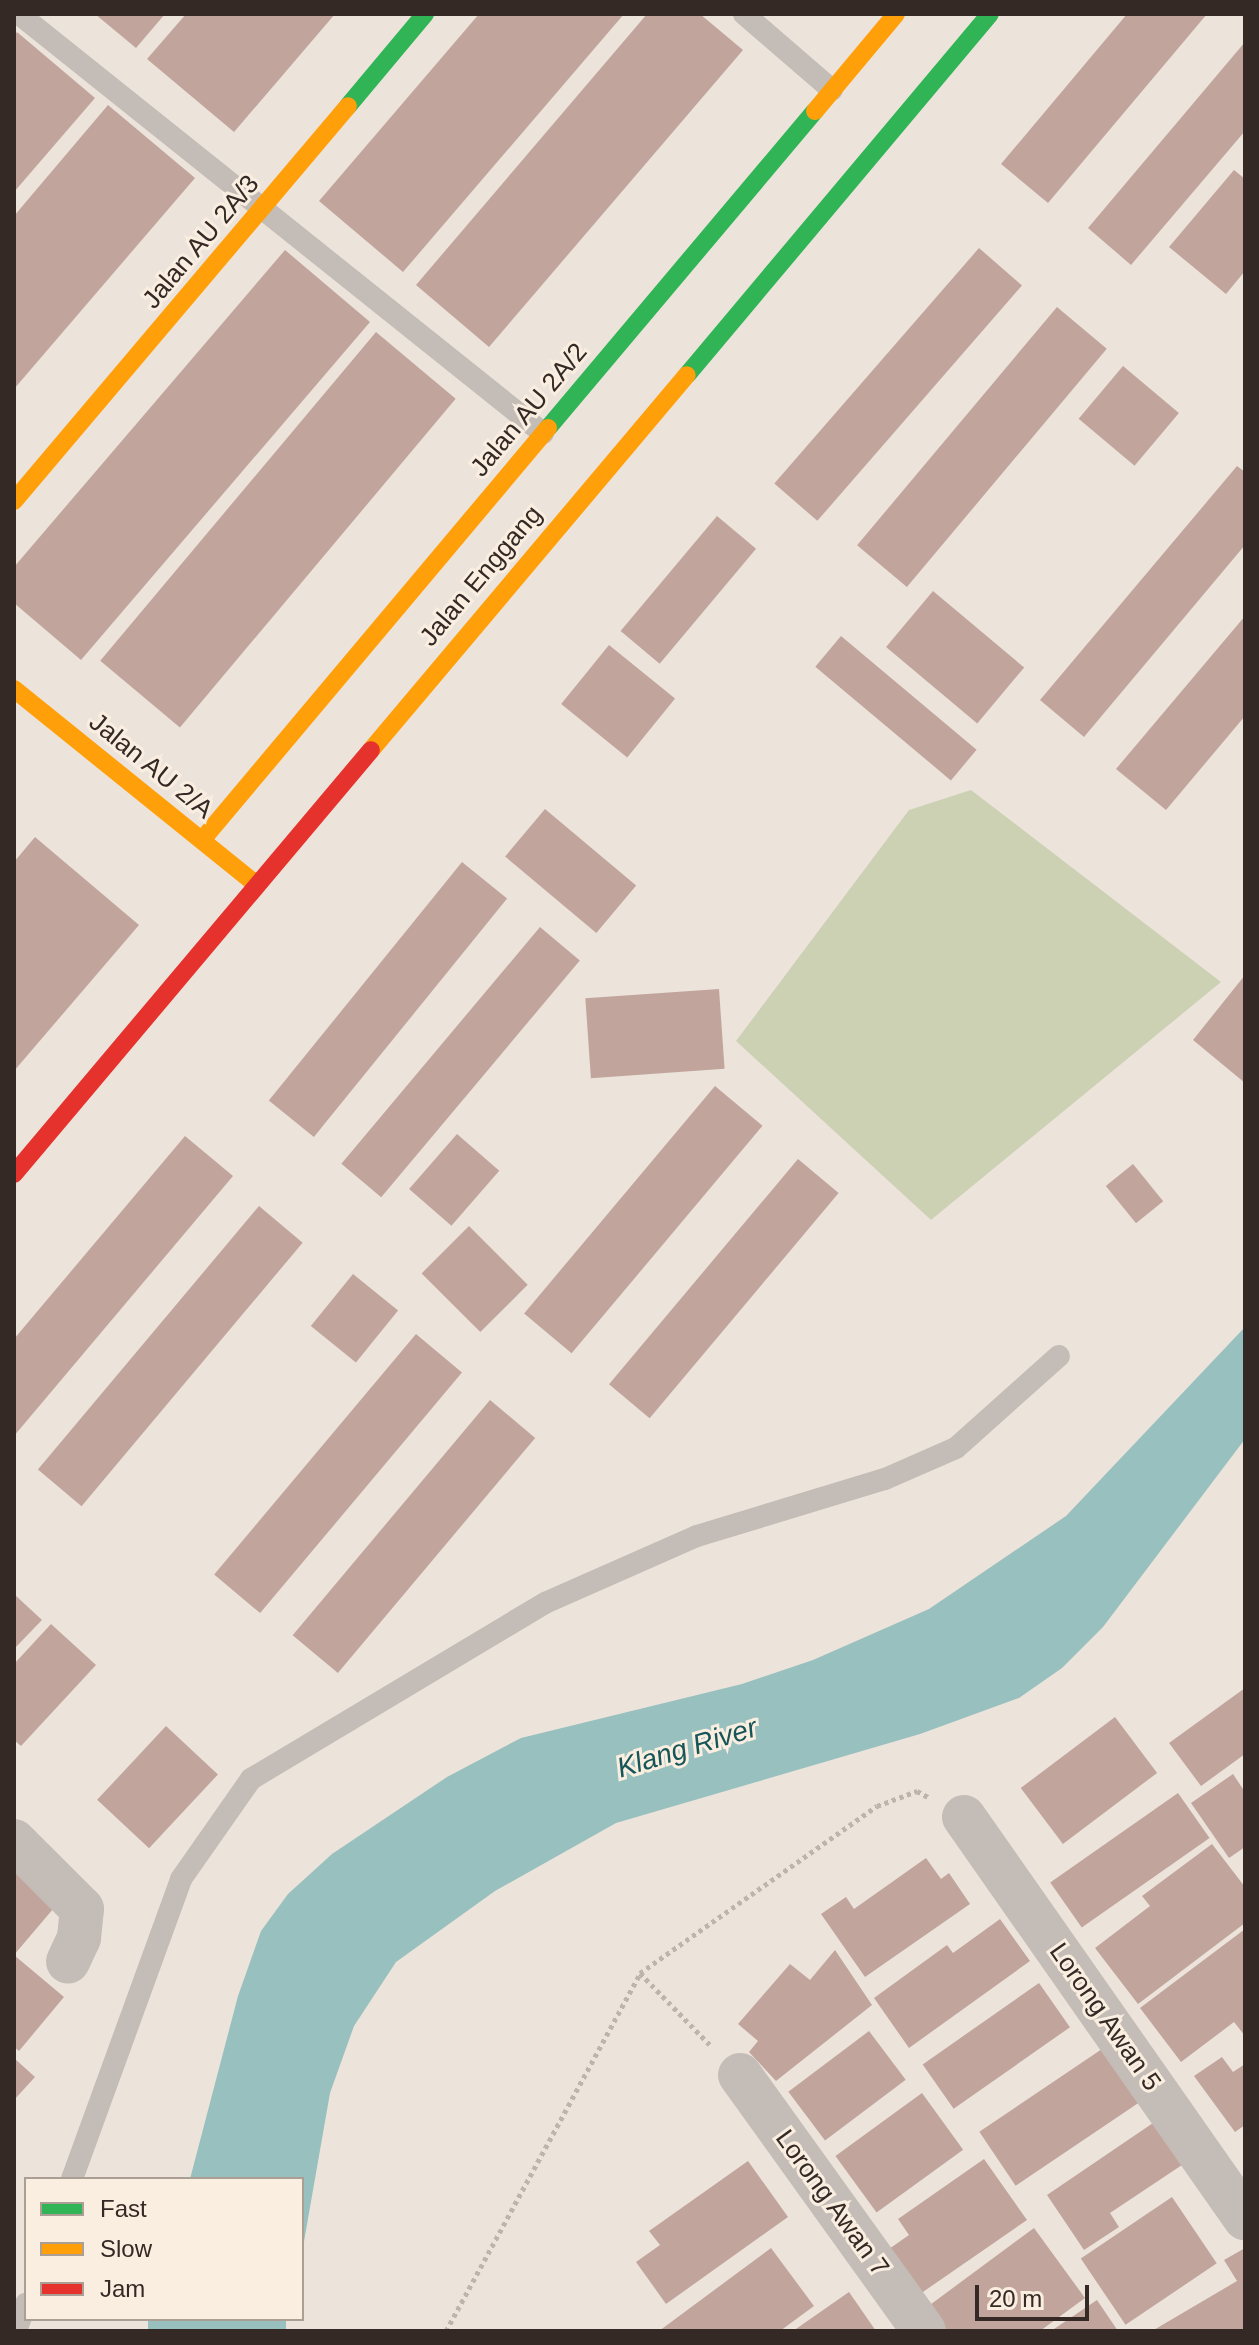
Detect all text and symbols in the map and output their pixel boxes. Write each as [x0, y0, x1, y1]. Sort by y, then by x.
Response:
street label: Jalan AU 2A/3 [136, 168, 266, 316]
street label: Jalan AU 2A/2 [464, 336, 594, 484]
street label: Jalan Enggang [413, 500, 549, 652]
street label: Jalan AU 2/A [82, 706, 220, 826]
water label: Klang River [613, 1711, 761, 1785]
street label: Lorong Awan 5 [1042, 1937, 1168, 2097]
street label: Lorong Awan 7 [768, 2123, 896, 2283]
legend [24, 2177, 304, 2321]
text: Fast [100, 2195, 147, 2222]
text: Slow [100, 2235, 152, 2262]
scale bar [979, 2269, 1093, 2319]
text: Jam [100, 2275, 145, 2302]
text: 20 m [989, 2285, 1042, 2312]

